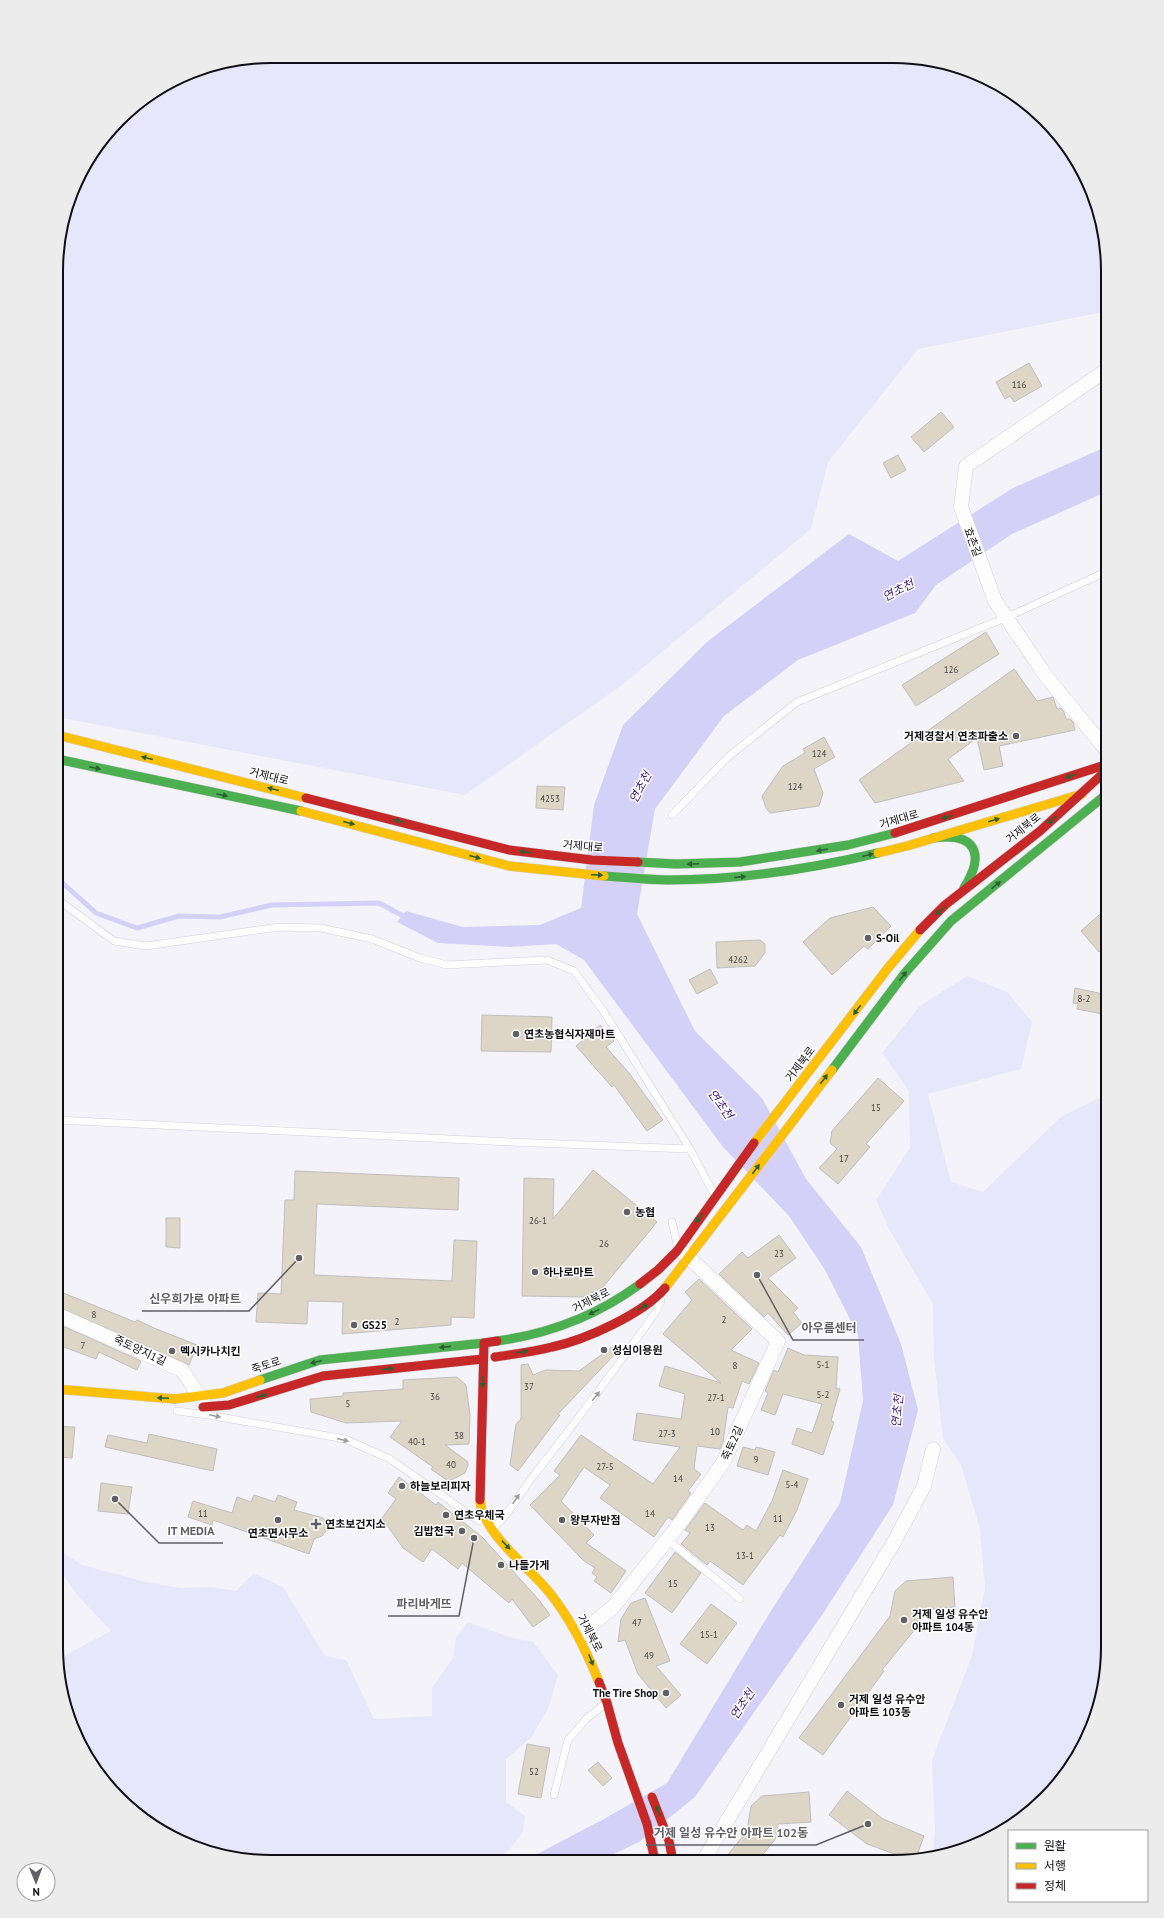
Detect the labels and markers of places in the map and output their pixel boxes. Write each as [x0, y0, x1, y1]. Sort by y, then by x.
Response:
place label: 거제경찰서 연초파출소 [904, 729, 1008, 743]
marker: 거제경찰서 연초파출소 [1011, 731, 1021, 741]
place label: S-Oil [876, 931, 900, 945]
marker: S-Oil [863, 933, 873, 943]
place label: 연초농협식자재마트 [524, 1027, 615, 1041]
marker: 연초농협식자재마트 [511, 1029, 521, 1039]
place label: 농협 [635, 1205, 655, 1219]
marker: 농협 [622, 1207, 632, 1217]
place label: 하나로마트 [543, 1265, 594, 1279]
marker: 하나로마트 [530, 1267, 540, 1277]
callout: 신우희가로 아파트 [142, 1287, 249, 1311]
callout: 아우름센터 [793, 1316, 864, 1340]
place label: GS25 [362, 1318, 387, 1332]
marker: GS25 [349, 1320, 359, 1330]
place label: 성심이용원 [612, 1343, 663, 1357]
place label: 멕시카나치킨 [180, 1344, 241, 1358]
marker: 성심이용원 [599, 1345, 609, 1355]
marker: 멕시카나치킨 [167, 1346, 177, 1356]
place label: 하늘보리피자 [410, 1479, 471, 1493]
marker: 하늘보리피자 [397, 1481, 407, 1491]
place label: 연초우체국 [454, 1508, 505, 1522]
marker: 연초우체국 [441, 1510, 451, 1520]
place label: 왕부자반점 [570, 1513, 621, 1527]
marker: 연초면사무소 [273, 1515, 283, 1525]
marker: 왕부자반점 [557, 1515, 567, 1525]
place label: 연초보건지소 [325, 1517, 386, 1531]
marker: 연초보건지소 [310, 1518, 322, 1530]
callout: IT MEDIA [159, 1519, 223, 1543]
place label: 김밥천국 [414, 1524, 454, 1538]
place label: 연초면사무소 [248, 1526, 308, 1540]
marker: 김밥천국 [457, 1526, 467, 1536]
place label: 나들가게 [509, 1558, 549, 1572]
marker: 나들가게 [496, 1560, 506, 1570]
callout: 파리바게뜨 [388, 1592, 459, 1616]
place label: 거제 일성 유수안 아파트 104동 [912, 1607, 988, 1634]
marker: 거제 일성 유수안 아파트 104동 [899, 1615, 909, 1625]
place label: The Tire Shop [593, 1686, 658, 1700]
marker: The Tire Shop [661, 1688, 671, 1698]
place label: 거제 일성 유수안 아파트 103동 [849, 1692, 925, 1719]
marker: 거제 일성 유수안 아파트 103동 [836, 1700, 846, 1710]
callout: 거제 일성 유수안 아파트 102동 [646, 1821, 816, 1845]

